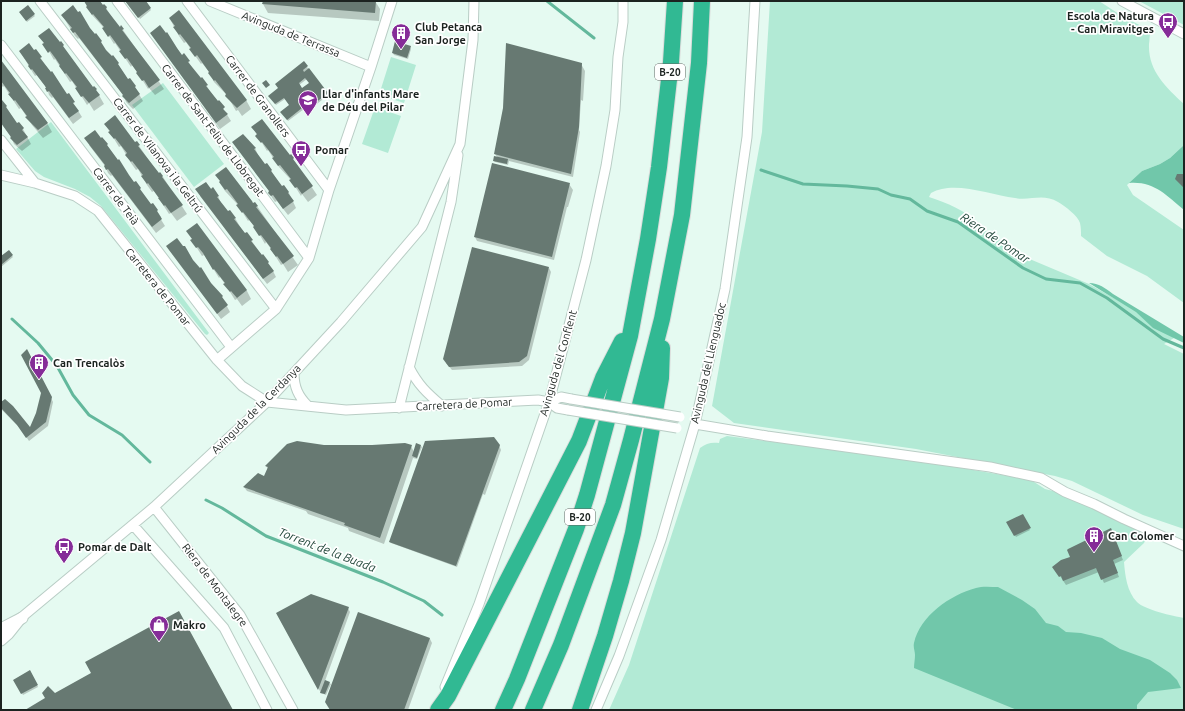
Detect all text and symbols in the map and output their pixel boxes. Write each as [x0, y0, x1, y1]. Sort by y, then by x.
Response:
street label: Avinguda de Terrassa [240, 9, 342, 59]
place label: Escola de Natura - Can Miravitges [1067, 10, 1154, 35]
bus stop icon: Escola de Natura - Can Miravitges [1157, 11, 1179, 39]
place label: Club Petanca San Jorge [415, 21, 482, 46]
building icon: Club Petanca San Jorge [390, 22, 412, 50]
street label: Carrer de Granollers [223, 53, 293, 139]
street label: Carrer de Sant Feliu de Llobregat [159, 62, 267, 199]
road number: B-20 [655, 64, 685, 80]
place label: Llar d'infants Mare de Déu del Pilar [322, 88, 419, 113]
school or university icon: Llar d'infants Mare de Déu del Pilar [297, 89, 319, 117]
street label: Carrer de Vilanova i la Geltrú [111, 95, 205, 215]
bus stop icon: Pomar [290, 139, 312, 167]
place label: Pomar [315, 144, 349, 156]
street label: Carrer de Teià [91, 165, 141, 227]
water label: Riera de Pomar [958, 210, 1033, 266]
street label: Carretera de Pomar [123, 246, 194, 329]
street label: Avinguda del Llenguadoc [688, 301, 728, 425]
street label: Avinguda del Conflent [537, 308, 579, 417]
building icon: Can Trencalòs [28, 352, 50, 380]
place label: Can Trencalòs [53, 357, 125, 369]
street label: Avinguda de la Cerdanya [209, 362, 303, 456]
street label: Carretera de Pomar [415, 395, 513, 413]
road number: B-20 [565, 509, 595, 525]
water label: Torrent de la Buada [277, 525, 378, 574]
building icon: Can Colomer [1083, 525, 1105, 553]
place label: Can Colomer [1108, 530, 1174, 542]
bus stop icon: Pomar de Dalt [53, 536, 75, 564]
place label: Pomar de Dalt [78, 541, 152, 553]
street label: Riera de Montalegre [180, 541, 250, 629]
shop icon: Makro [148, 614, 170, 642]
place label: Makro [173, 619, 206, 631]

